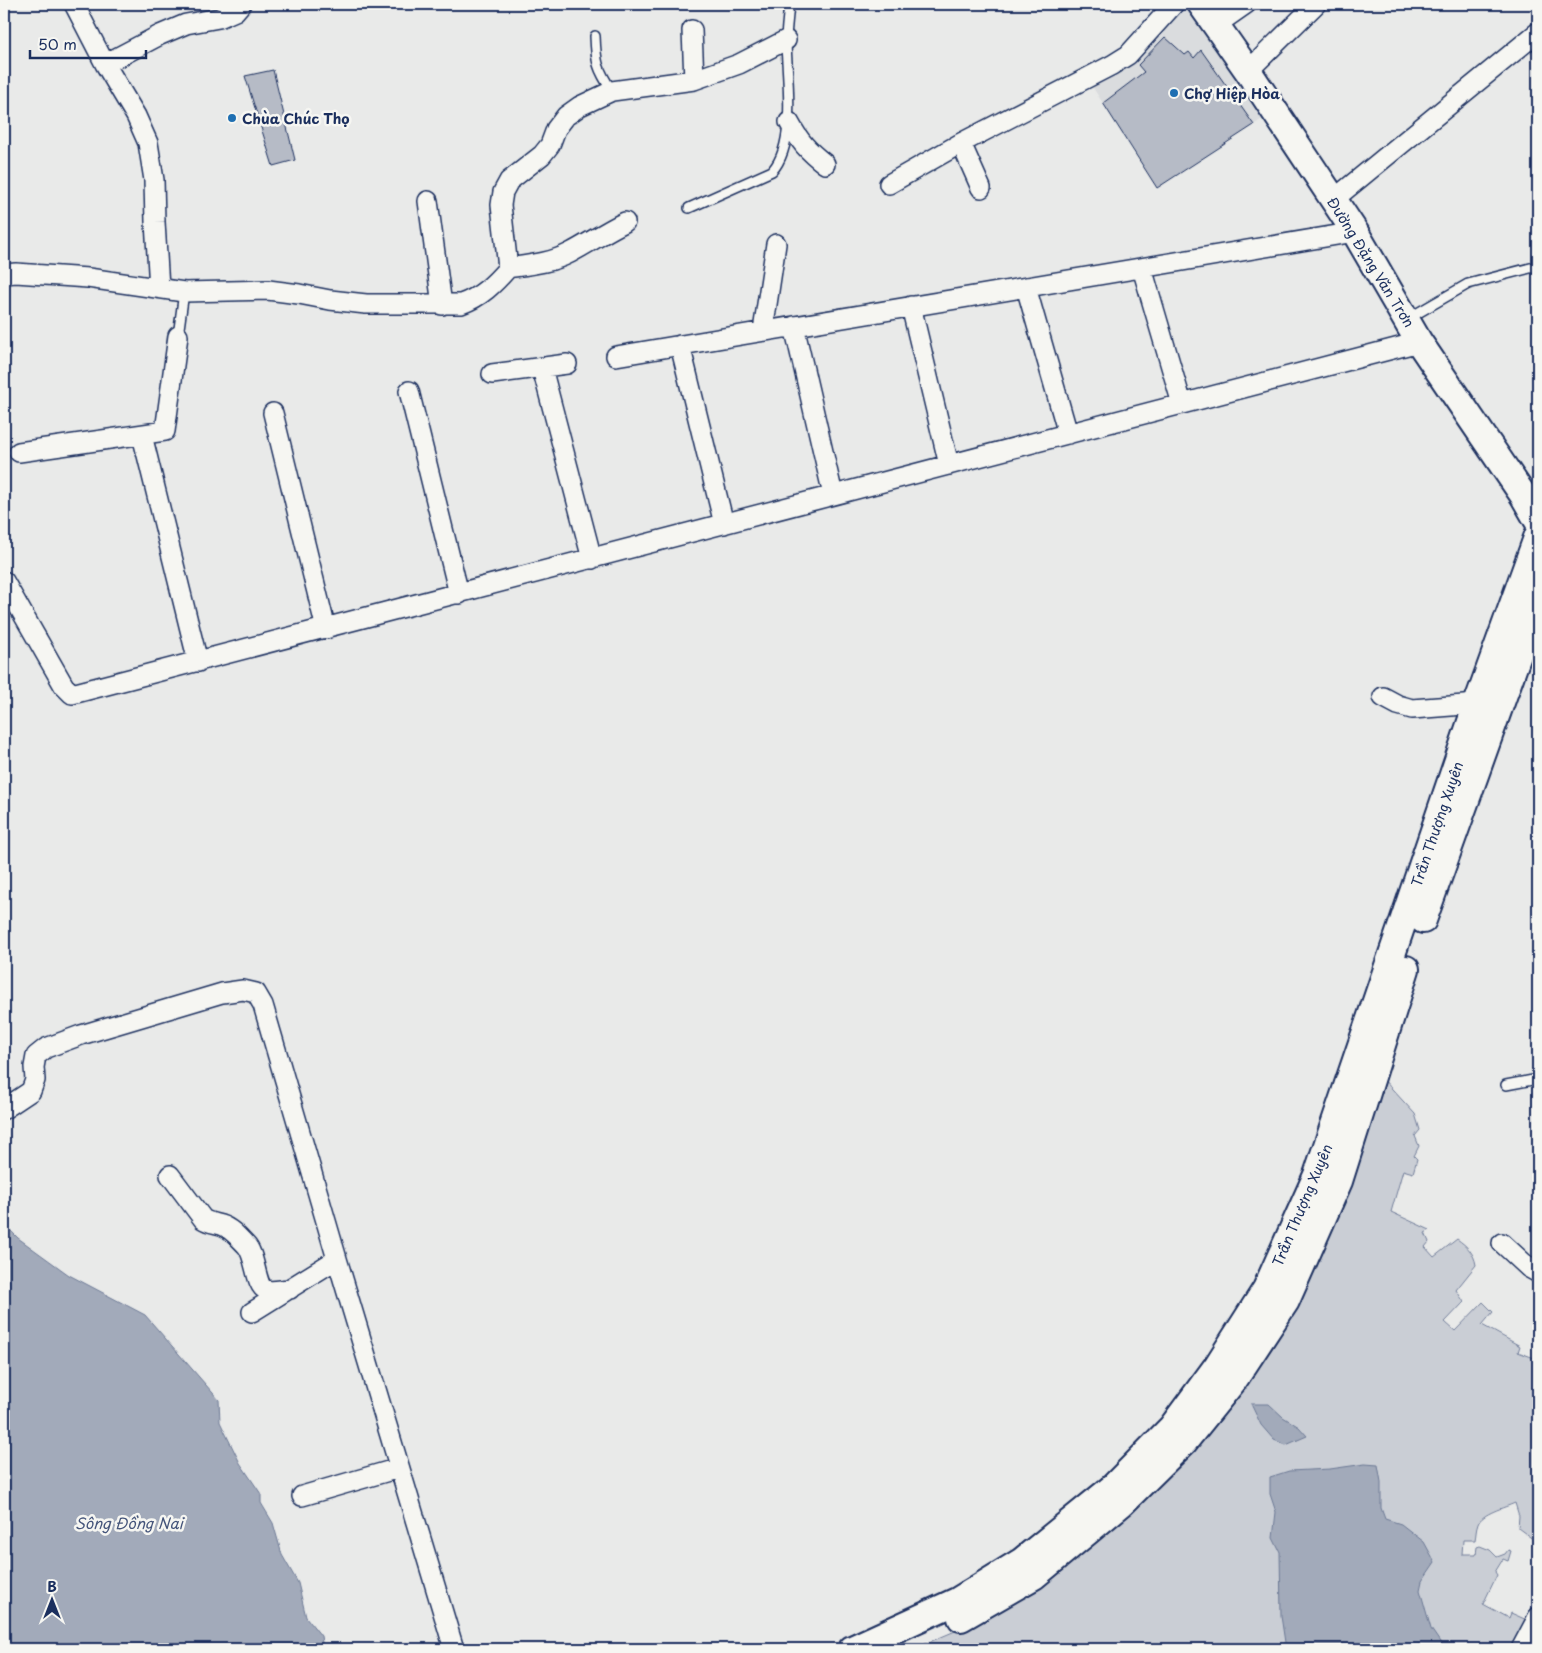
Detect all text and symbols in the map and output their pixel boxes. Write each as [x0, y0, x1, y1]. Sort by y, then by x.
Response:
scale bar [30, 28, 146, 60]
text: 50 m [38, 32, 77, 55]
place label: Chợ Hiệp Hòa [1184, 83, 1280, 104]
marker: Chợ Hiệp Hòa [1168, 87, 1180, 99]
place label: Chùa Chúc Thọ [242, 108, 350, 129]
marker: Chùa Chúc Thọ [226, 112, 238, 124]
street label: Đường Đặng Văn Trơn [1322, 193, 1420, 331]
street label: Trần Thượng Xuyên [1406, 759, 1468, 889]
street label: Trần Thượng Xuyên [1267, 1141, 1337, 1269]
water label: Sông Đồng Nai [75, 1511, 186, 1534]
north arrow [28, 1576, 78, 1626]
text: B [47, 1576, 57, 1597]

